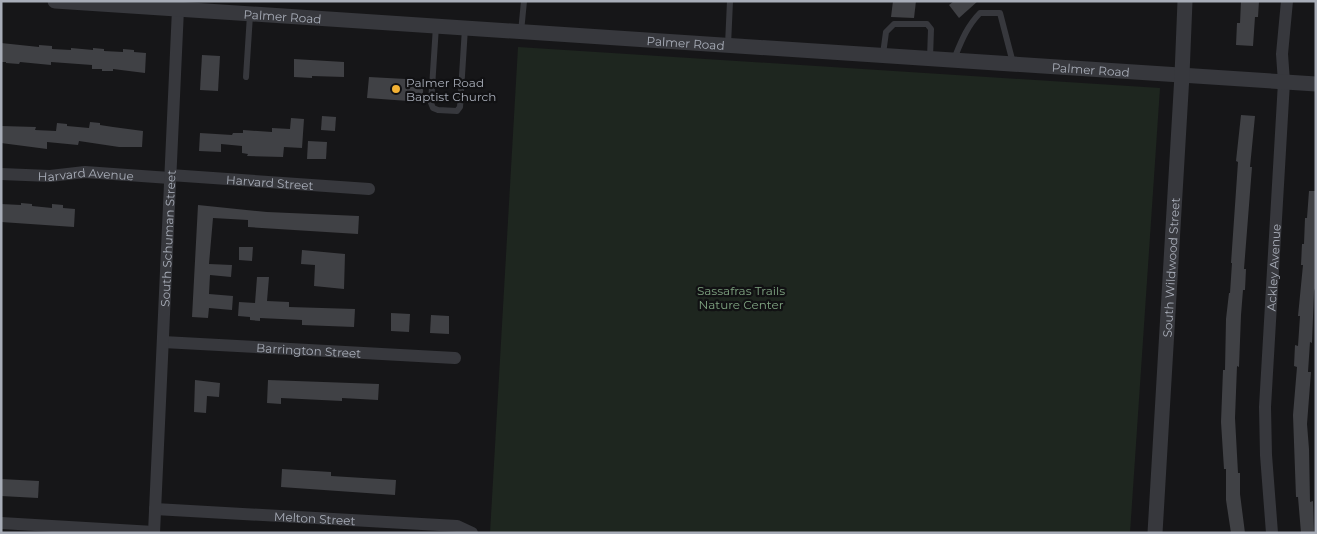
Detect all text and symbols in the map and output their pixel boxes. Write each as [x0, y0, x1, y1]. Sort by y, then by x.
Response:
street label: Palmer Road [243, 6, 322, 26]
street label: Palmer Road [646, 32, 725, 53]
street label: Palmer Road [1051, 59, 1130, 79]
place label: Palmer Road Baptist Church [406, 75, 496, 104]
marker: Palmer Road Baptist Church [390, 83, 402, 95]
street label: Harvard Avenue [37, 164, 134, 184]
street label: South Schuman Street [157, 169, 178, 307]
street label: Harvard Street [226, 171, 314, 193]
street label: South Wildwood Street [1159, 197, 1182, 338]
street label: Ackley Avenue [1263, 223, 1283, 312]
park label: Sassafras Trails Nature Center [697, 283, 785, 312]
street label: Barrington Street [256, 340, 362, 360]
street label: Melton Street [274, 508, 356, 528]

